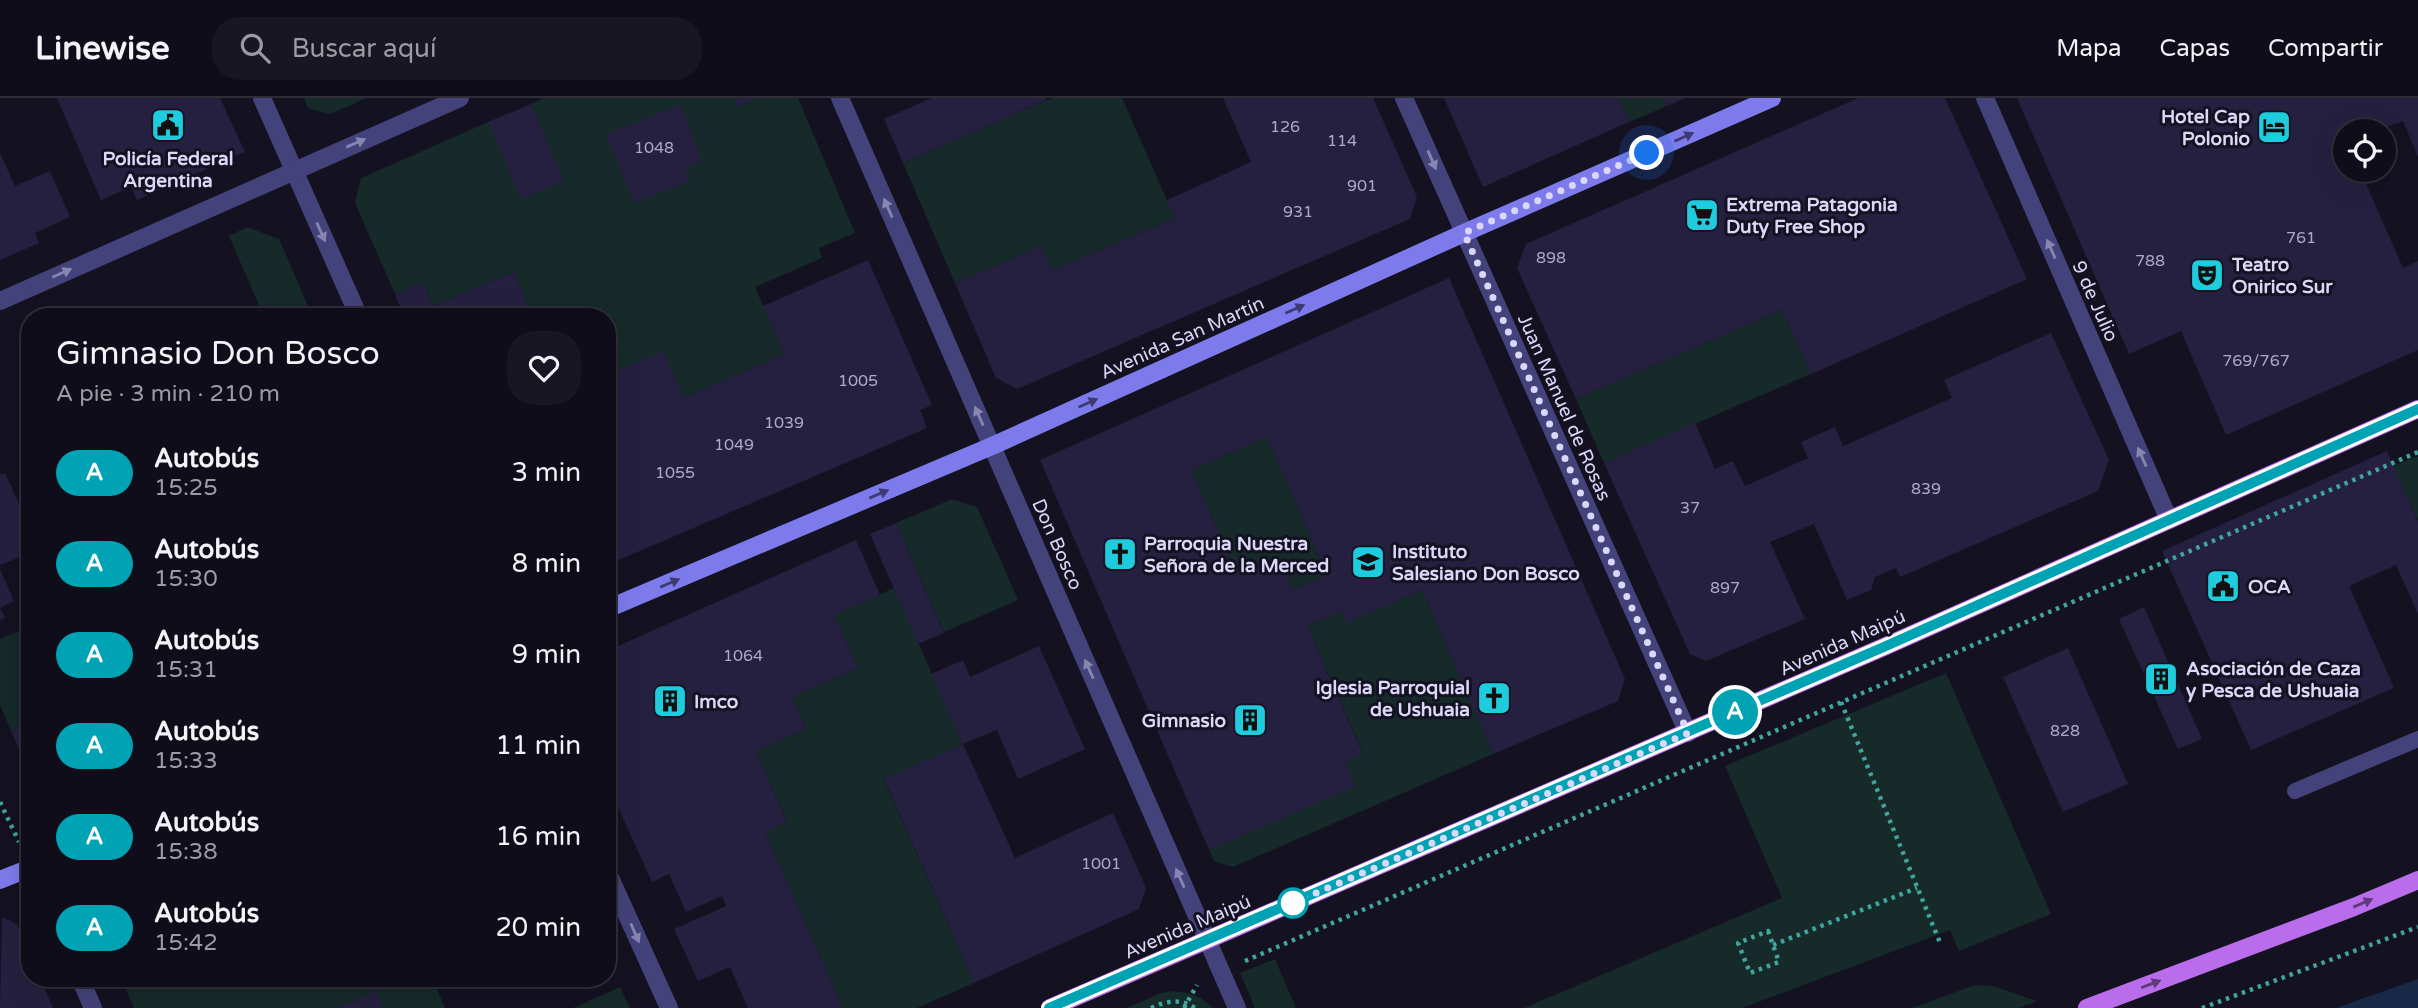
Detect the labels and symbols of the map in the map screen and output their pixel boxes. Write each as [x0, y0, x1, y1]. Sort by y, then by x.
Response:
public building icon: Policía Federal Argentina [149, 106, 187, 144]
place label: Hotel Cap Polonio [2161, 106, 2250, 150]
hotel icon: Hotel Cap Polonio [2255, 108, 2293, 146]
house number: 126 [1270, 117, 1300, 137]
house number: 114 [1327, 131, 1357, 151]
one-way arrow [1674, 131, 1694, 143]
your location [1629, 135, 1664, 170]
one-way arrow [346, 137, 366, 149]
house number: 1048 [634, 138, 674, 158]
place label: Policía Federal Argentina [103, 148, 233, 193]
one-way arrow [1426, 150, 1438, 170]
house number: 901 [1347, 176, 1377, 196]
place label: Extrema Patagonia Duty Free Shop [1726, 194, 1898, 239]
supermarket icon: Extrema Patagonia Duty Free Shop [1683, 196, 1721, 234]
one-way arrow [882, 197, 893, 218]
house number: 931 [1283, 202, 1313, 222]
one-way arrow [315, 222, 327, 242]
house number: 761 [2286, 228, 2316, 248]
one-way arrow [2045, 239, 2057, 259]
house number: 898 [1536, 248, 1566, 268]
house number: 788 [2135, 251, 2165, 271]
place label: Teatro Onirico Sur [2231, 254, 2333, 298]
theatre icon: Teatro Onirico Sur [2188, 256, 2226, 294]
street label: 9 de Julio [2068, 258, 2123, 345]
one-way arrow [52, 267, 73, 278]
street label: Avenida San Martín [1097, 292, 1268, 384]
one-way arrow [1285, 303, 1305, 315]
street label: Juan Manuel de Rosas [1513, 311, 1615, 504]
house number: 769/767 [2222, 351, 2290, 371]
house number: 1005 [838, 371, 878, 391]
one-way arrow [1078, 397, 1098, 409]
one-way arrow [973, 406, 985, 426]
house number: 1039 [764, 413, 804, 433]
house number: 1049 [714, 435, 754, 455]
one-way arrow [2136, 447, 2147, 468]
house number: 1055 [655, 463, 695, 483]
house number: 839 [1911, 479, 1941, 499]
one-way arrow [869, 488, 890, 499]
street label: Don Bosco [1027, 495, 1087, 593]
house number: 37 [1680, 498, 1700, 518]
place label: Parroquia Nuestra Señora de la Merced [1144, 533, 1329, 577]
church icon: Parroquia Nuestra Señora de la Merced [1101, 535, 1139, 573]
place label: Instituto Salesiano Don Bosco [1392, 541, 1580, 585]
school or university icon: Instituto Salesiano Don Bosco [1349, 543, 1387, 581]
public building icon: OCA [2204, 567, 2242, 605]
place label: OCA [2248, 576, 2291, 598]
one-way arrow [660, 577, 681, 588]
house number: 897 [1710, 578, 1740, 598]
street label: Avenida Maipú [1776, 605, 1909, 681]
house number: 1064 [723, 646, 763, 666]
place label: Asociación de Caza y Pesca de Ushuaia [2186, 658, 2361, 703]
one-way arrow [1083, 659, 1094, 680]
building icon: Asociación de Caza y Pesca de Ushuaia [2142, 660, 2180, 698]
place label: Iglesia Parroquial de Ushuaia [1315, 677, 1470, 721]
church icon: Iglesia Parroquial de Ushuaia [1475, 679, 1513, 717]
building icon: Imco [651, 682, 689, 720]
line badge: A [1712, 689, 1758, 735]
place label: Imco [694, 691, 738, 713]
building icon: Gimnasio [1231, 701, 1269, 739]
place label: Gimnasio [1142, 710, 1226, 732]
house number: 828 [2050, 721, 2080, 741]
house number: 1001 [1081, 854, 1121, 874]
one-way arrow [1174, 868, 1186, 888]
unlabelled marker [1278, 888, 1308, 918]
street label: Avenida Maipú [1121, 890, 1254, 964]
one-way arrow [2353, 897, 2374, 908]
one-way arrow [629, 923, 641, 943]
one-way arrow [2140, 978, 2161, 989]

